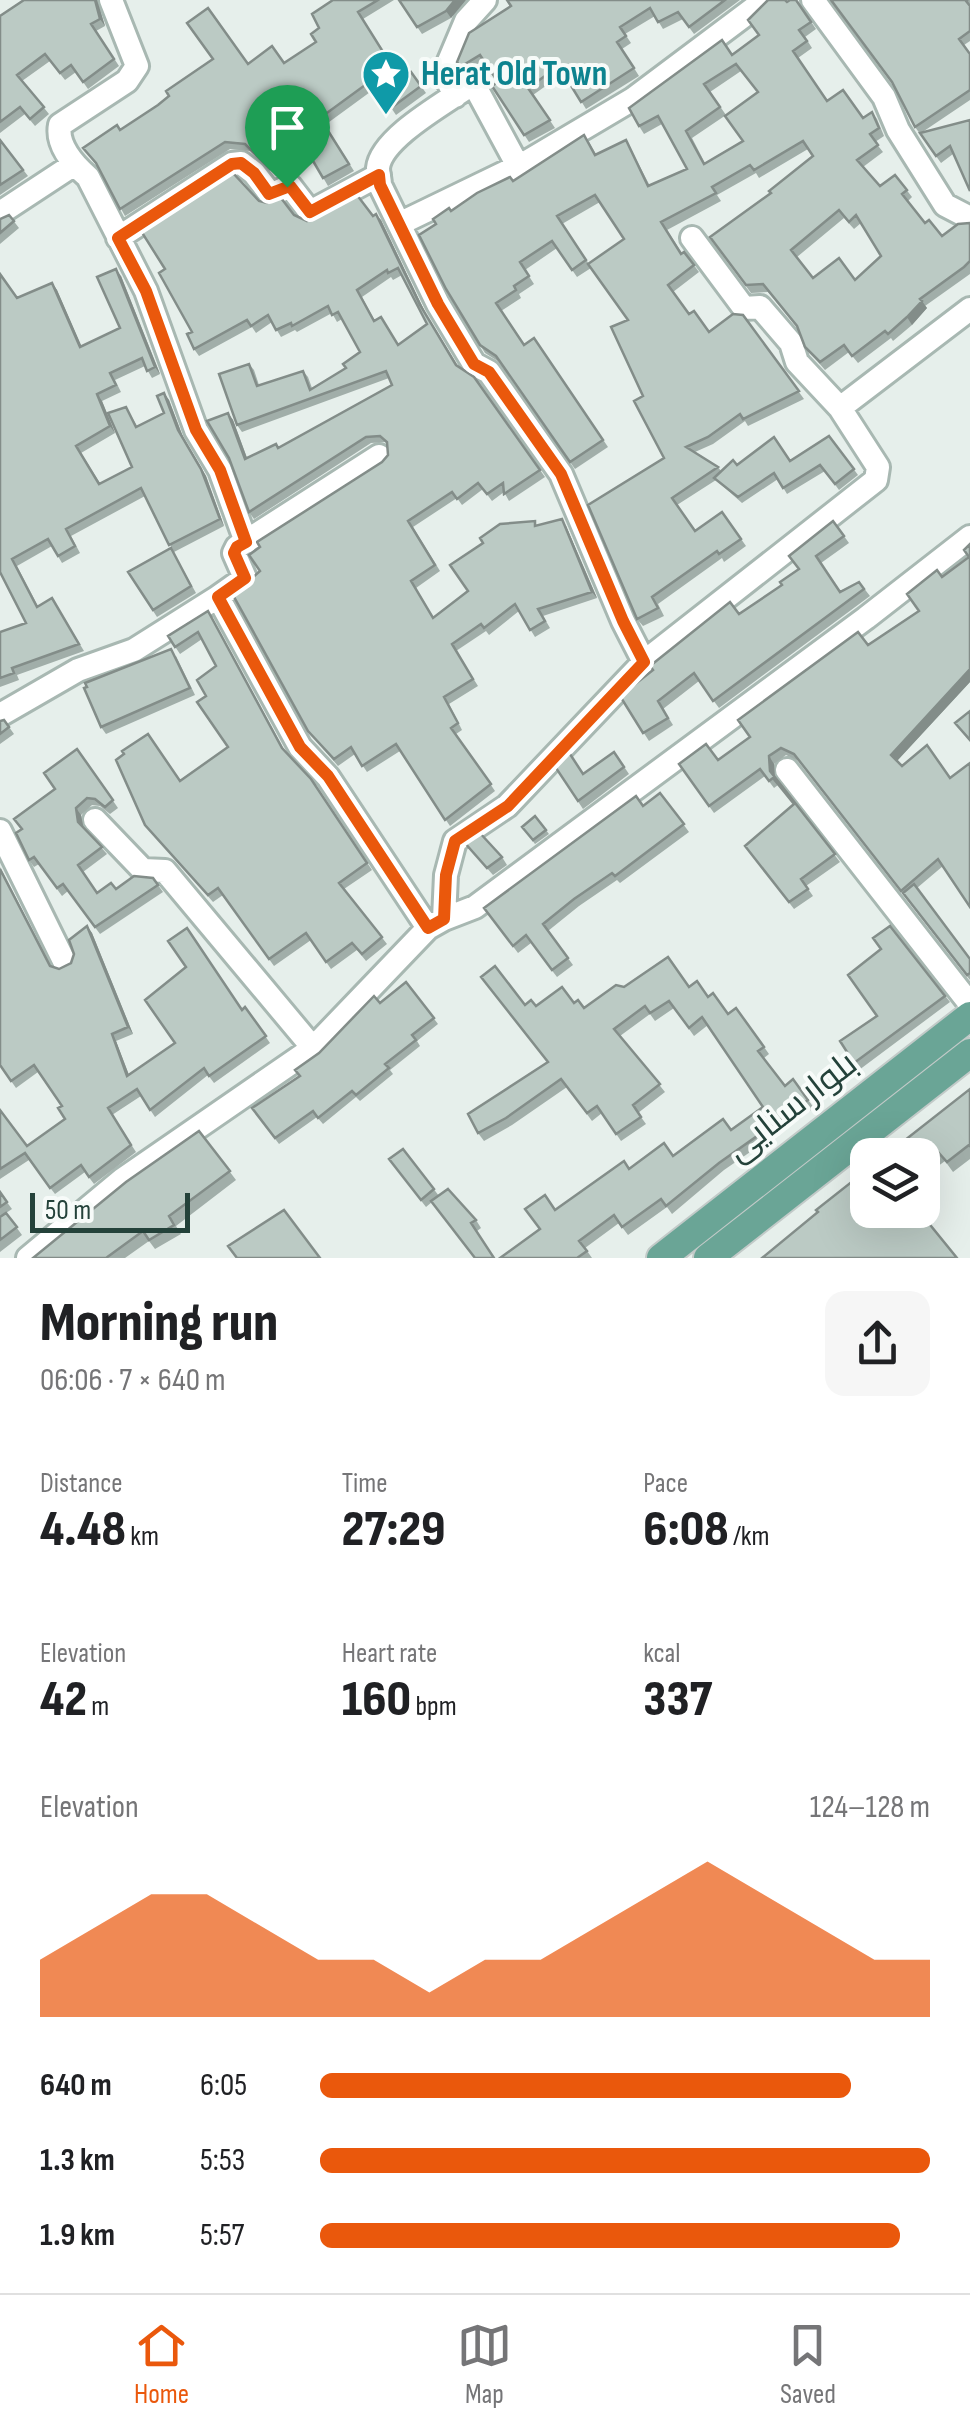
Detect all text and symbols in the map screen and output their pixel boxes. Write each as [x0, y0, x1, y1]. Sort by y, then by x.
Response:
place icon: Herat Old Town [360, 48, 412, 116]
place label: Herat Old Town [421, 53, 607, 96]
pin [245, 85, 330, 188]
icon: arrive [260, 100, 315, 155]
street label: بلوار سنایی [718, 1043, 866, 1171]
map controls [850, 1138, 940, 1228]
button: layers [850, 1138, 940, 1228]
scale bar [30, 1188, 190, 1232]
text: 50 m [45, 1194, 91, 1227]
text: Morning run [40, 1290, 278, 1357]
button: share [825, 1291, 930, 1396]
text: 06:06 · 7 × 640 m [40, 1361, 226, 1400]
text: Distance [40, 1467, 123, 1500]
text: Time [342, 1467, 387, 1500]
text: Pace [643, 1467, 688, 1500]
text: 4.48 [40, 1500, 126, 1560]
text: 27:29 [342, 1500, 445, 1560]
text: 6:08 [643, 1500, 729, 1560]
text: km [126, 1520, 159, 1553]
text: /km [729, 1520, 769, 1553]
text: Elevation [40, 1637, 126, 1670]
text: Heart rate [342, 1637, 437, 1670]
text: kcal [643, 1637, 680, 1670]
text: 42 [40, 1670, 87, 1730]
text: 160 [342, 1670, 411, 1730]
text: 337 [643, 1670, 712, 1730]
text: m [87, 1690, 109, 1723]
text: bpm [411, 1690, 457, 1723]
text: Elevation [40, 1788, 139, 1827]
text: 124–128 m [810, 1788, 930, 1827]
text: 640 m [40, 2066, 112, 2105]
text: 6:05 [200, 2066, 247, 2105]
text: 1.3 km [40, 2141, 115, 2180]
text: 5:53 [200, 2141, 245, 2180]
text: 1.9 km [40, 2216, 115, 2255]
text: 5:57 [200, 2216, 244, 2255]
tab: Home [134, 2318, 189, 2411]
tab: Map [457, 2318, 512, 2411]
tab: Saved [780, 2318, 836, 2411]

